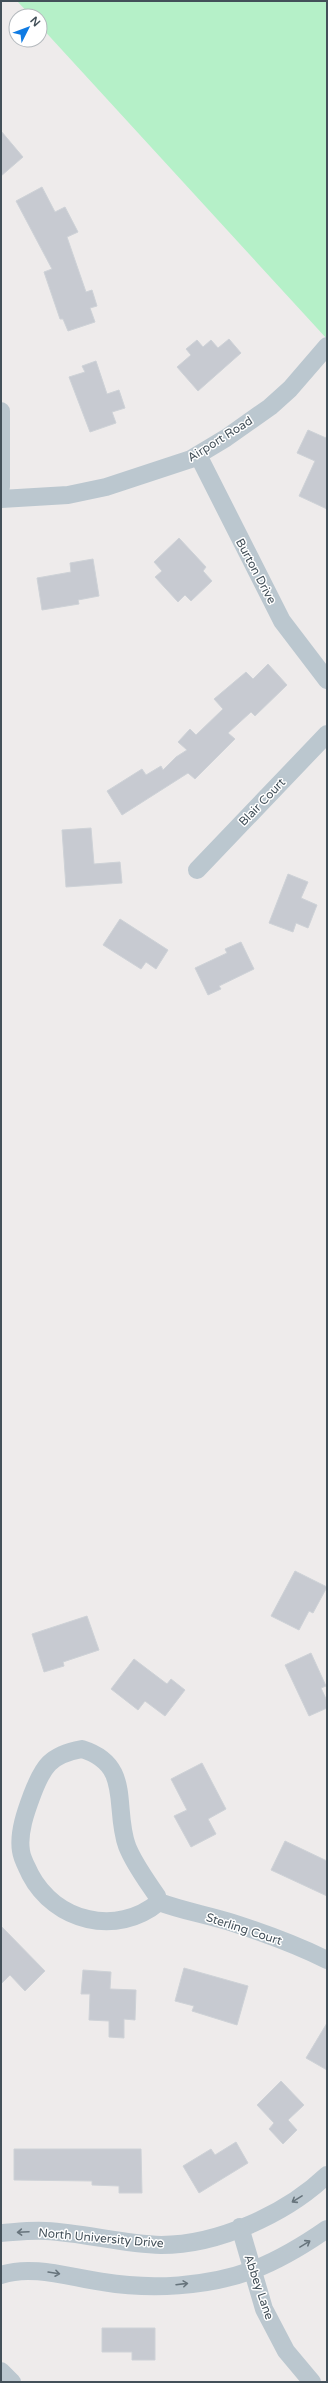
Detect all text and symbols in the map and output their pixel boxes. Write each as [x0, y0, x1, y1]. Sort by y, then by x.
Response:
north arrow [8, 8, 48, 48]
text: N [27, 14, 43, 29]
street label: Airport Road [185, 414, 255, 464]
street label: Burton Drive [233, 536, 279, 606]
street label: Blair Court [236, 775, 288, 829]
street label: Sterling Court [204, 1910, 284, 1948]
one-way arrow [291, 2196, 303, 2204]
street label: North University Drive [38, 2226, 164, 2250]
one-way arrow [17, 2228, 30, 2236]
one-way arrow [299, 2239, 311, 2247]
street label: Abbey Lane [241, 2253, 277, 2322]
one-way arrow [47, 2269, 60, 2277]
one-way arrow [175, 2280, 188, 2288]

